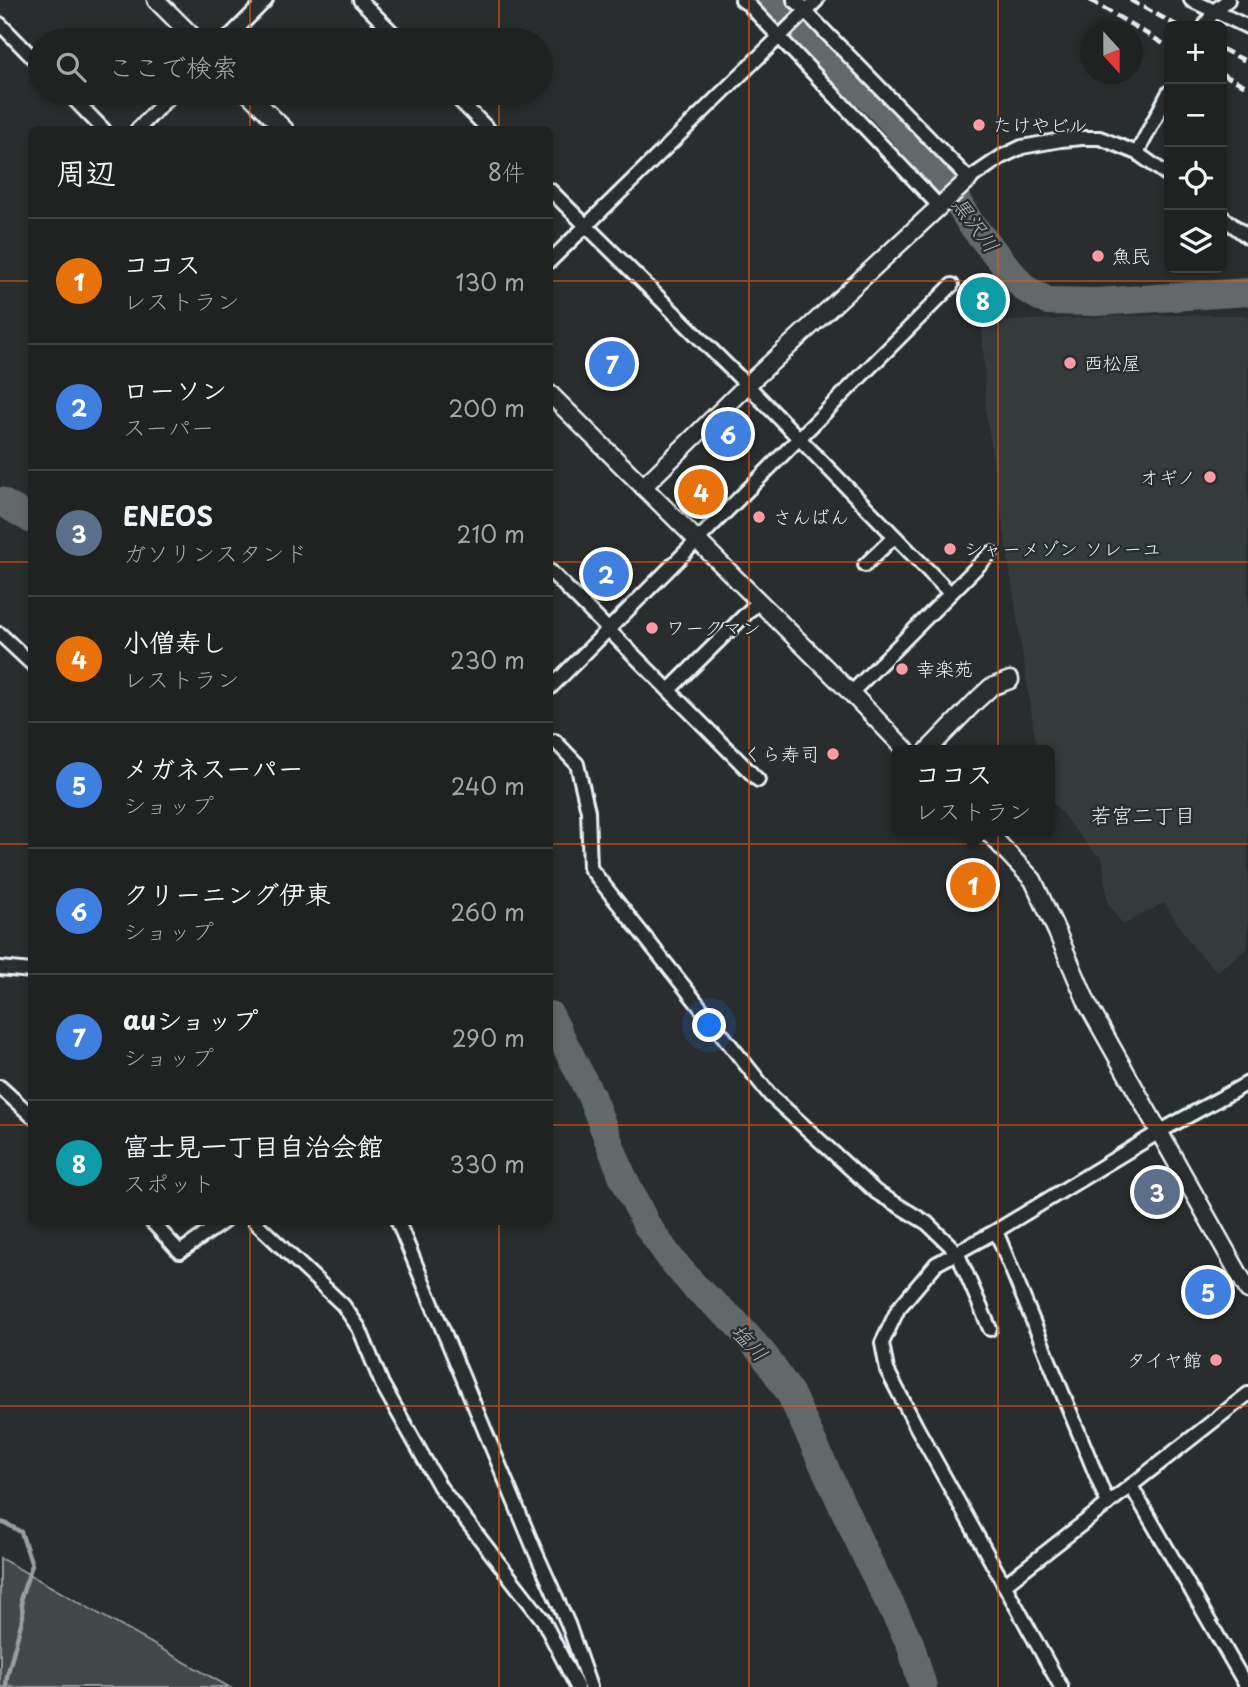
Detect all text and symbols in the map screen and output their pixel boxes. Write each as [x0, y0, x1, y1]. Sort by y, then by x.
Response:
north arrow [1080, 21, 1143, 84]
map controls [1164, 21, 1227, 273]
button: + [1164, 21, 1227, 84]
search box [28, 28, 553, 105]
text: ここで検索 [108, 47, 238, 86]
icon: search [52, 48, 90, 86]
button: − [1164, 84, 1227, 147]
place label: たけやビル [993, 110, 1088, 138]
marker: たけやビル [971, 117, 987, 133]
button: locate [1164, 147, 1227, 210]
text: 周辺 [56, 149, 116, 194]
text: 8件 [488, 154, 525, 189]
water label: 黒沢川 [945, 189, 1008, 259]
button: layers [1164, 210, 1227, 273]
place label: 魚民 [1112, 241, 1150, 269]
text: ココス [123, 244, 201, 283]
marker: 魚民 [1090, 248, 1106, 264]
text: 1 [74, 264, 85, 299]
text: 130 m [455, 264, 525, 299]
pin: 8 [960, 274, 1006, 326]
text: レストラン [123, 283, 240, 318]
pin: 7 [589, 338, 635, 390]
place label: 西松屋 [1084, 348, 1141, 376]
marker: 西松屋 [1062, 355, 1078, 371]
text: ローソン [123, 370, 227, 409]
text: 2 [71, 390, 87, 425]
text: 200 m [448, 390, 525, 425]
pin: 6 [705, 408, 751, 460]
text: スーパー [123, 409, 214, 444]
place label: オギノ [1139, 462, 1196, 490]
pin: 4 [678, 466, 724, 518]
marker: オギノ [1202, 469, 1218, 485]
text: ENEOS [123, 496, 213, 535]
place label: さんばん [773, 502, 849, 530]
marker: さんばん [751, 509, 767, 525]
text: 3 [71, 516, 87, 551]
text: 210 m [457, 516, 525, 551]
place label: シャーメゾン ソレーユ [964, 534, 1161, 562]
text: ガソリンスタンド [123, 535, 307, 570]
marker: シャーメゾン ソレーユ [942, 541, 958, 557]
pin: 2 [583, 548, 629, 600]
place label: ワークマン [666, 613, 761, 641]
marker: ワークマン [644, 620, 660, 636]
text: 小僧寿し [123, 622, 227, 661]
text: 4 [71, 642, 87, 677]
text: 230 m [450, 642, 525, 677]
place label: 幸楽苑 [916, 654, 973, 682]
text: レストラン [123, 661, 240, 696]
marker: 幸楽苑 [894, 661, 910, 677]
place label: くら寿司 [743, 739, 819, 767]
popup [891, 745, 1055, 836]
marker: くら寿司 [825, 746, 841, 762]
text: メガネスーパー [123, 748, 303, 787]
text: ココス [915, 754, 993, 793]
text: 5 [72, 768, 86, 803]
text: 240 m [451, 768, 525, 803]
text: ショップ [123, 787, 214, 822]
text: レストラン [915, 793, 1031, 828]
district label: 若宮二丁目 [1091, 798, 1196, 830]
pin: 1 [950, 859, 996, 911]
text: クリーニング伊東 [123, 874, 331, 913]
text: 6 [71, 894, 87, 929]
text: 260 m [450, 894, 525, 929]
text: ショップ [123, 913, 214, 948]
text: auショップ [123, 1000, 258, 1039]
your location [692, 1008, 726, 1042]
text: 7 [72, 1020, 86, 1055]
text: 290 m [452, 1020, 525, 1055]
text: ショップ [123, 1039, 214, 1074]
text: 富士見一丁目自治会館 [123, 1126, 383, 1165]
text: 8 [72, 1146, 86, 1181]
text: 330 m [449, 1146, 525, 1181]
text: スポット [123, 1165, 215, 1200]
pin: 3 [1134, 1166, 1180, 1218]
pin: 5 [1185, 1266, 1231, 1318]
water label: 塩川 [724, 1315, 776, 1368]
place label: タイヤ館 [1127, 1345, 1202, 1373]
marker: タイヤ館 [1208, 1352, 1224, 1368]

